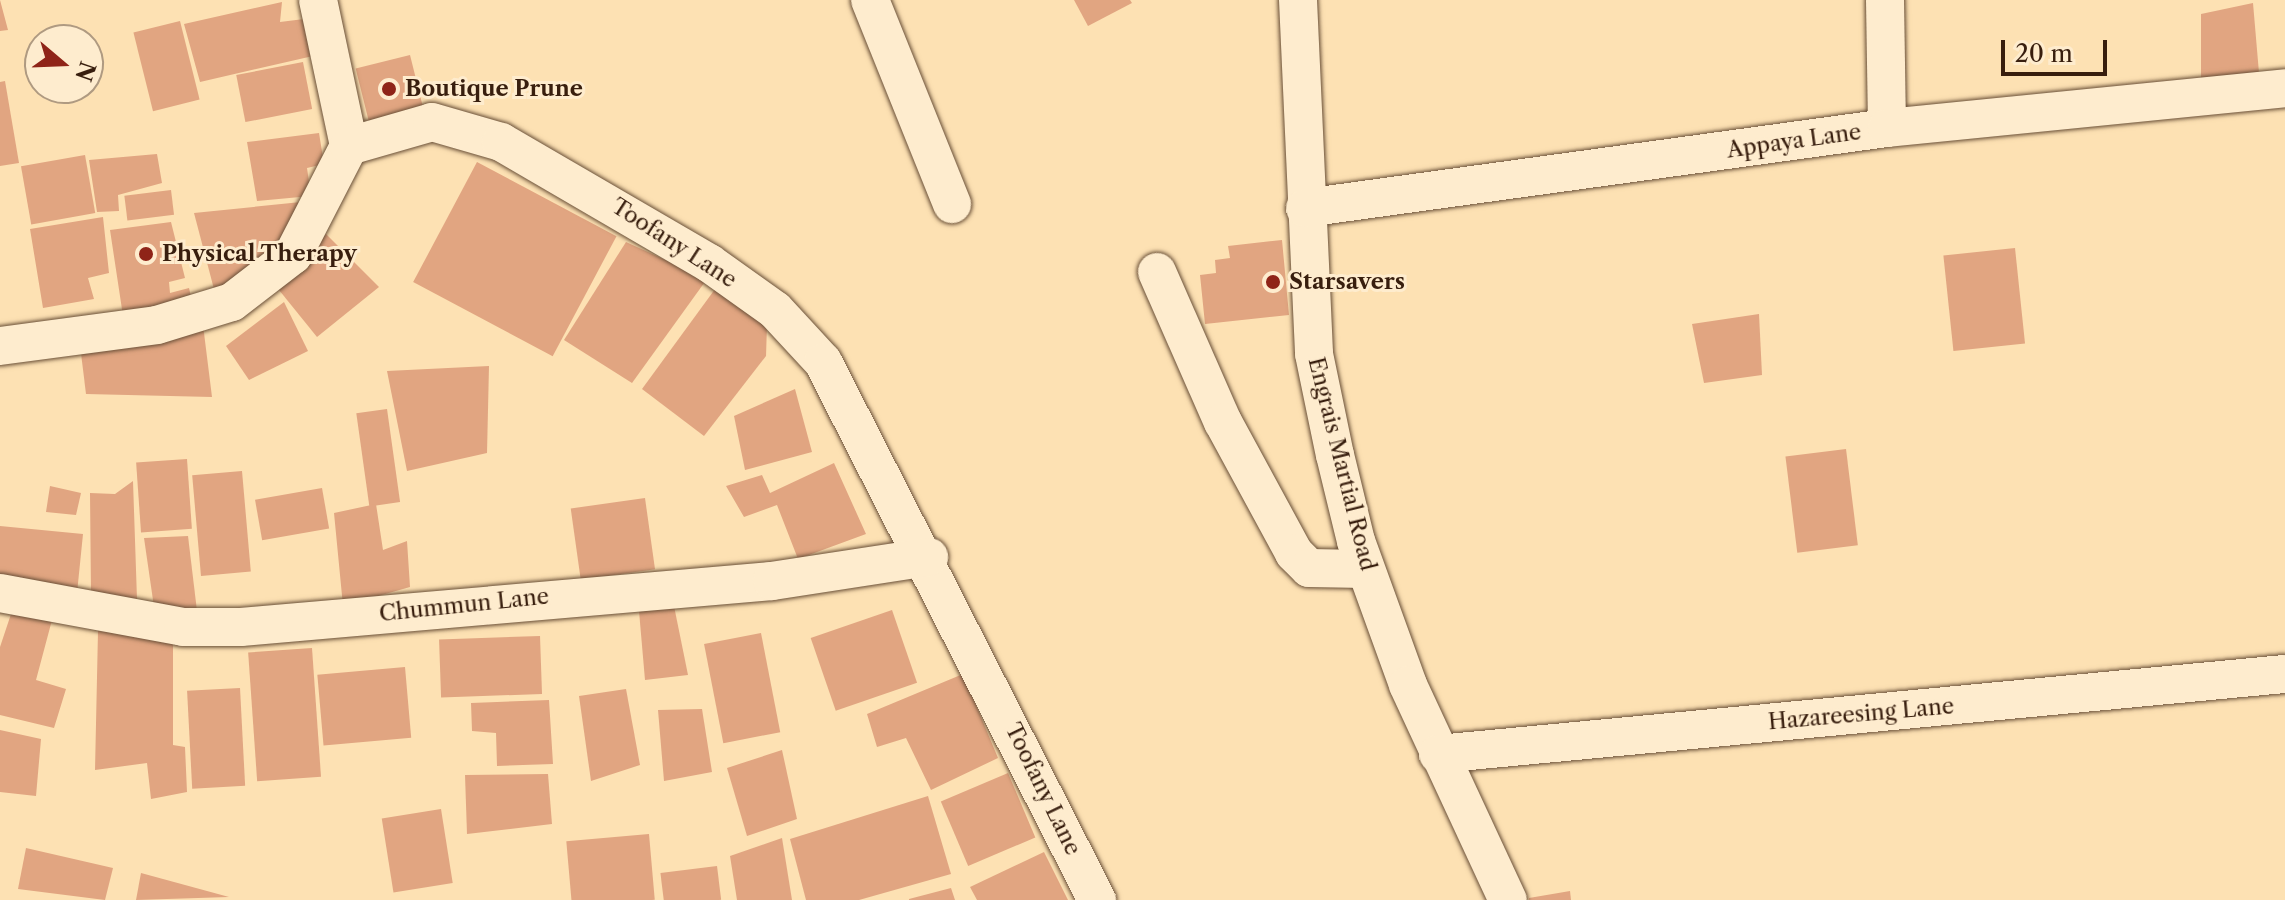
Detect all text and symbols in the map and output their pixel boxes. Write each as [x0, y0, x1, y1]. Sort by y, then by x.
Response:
north arrow [24, 24, 104, 104]
scale bar [2005, 24, 2111, 74]
text: 20 m [2015, 39, 2073, 68]
text: N [69, 58, 101, 85]
place label: Boutique Prune [405, 76, 583, 102]
marker: Boutique Prune [380, 80, 398, 98]
street label: Appaya Lane [1725, 118, 1863, 164]
street label: Toofany Lane [606, 193, 742, 293]
place label: Physical Therapy [162, 241, 357, 267]
marker: Physical Therapy [137, 245, 155, 263]
place label: Starsavers [1289, 269, 1405, 295]
marker: Starsavers [1264, 273, 1282, 291]
street label: Engrais Martial Road [1303, 354, 1381, 574]
street label: Chummun Lane [378, 583, 550, 627]
street label: Hazareesing Lane [1767, 693, 1955, 735]
street label: Toofany Lane [1000, 718, 1086, 860]

